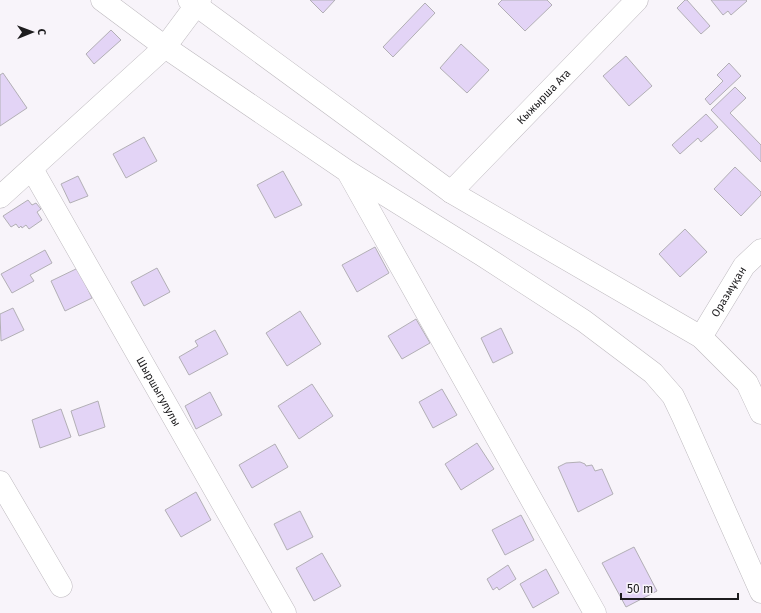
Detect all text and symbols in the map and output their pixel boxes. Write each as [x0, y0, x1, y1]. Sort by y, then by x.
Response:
north arrow [12, 12, 52, 52]
text: С [35, 29, 48, 36]
street label: Кыжырша Ата [514, 66, 573, 127]
street label: Оразмұқан [708, 264, 749, 319]
street label: Шыршыгулулы [134, 354, 184, 428]
scale bar [621, 575, 738, 601]
text: 50 m [627, 582, 653, 596]

